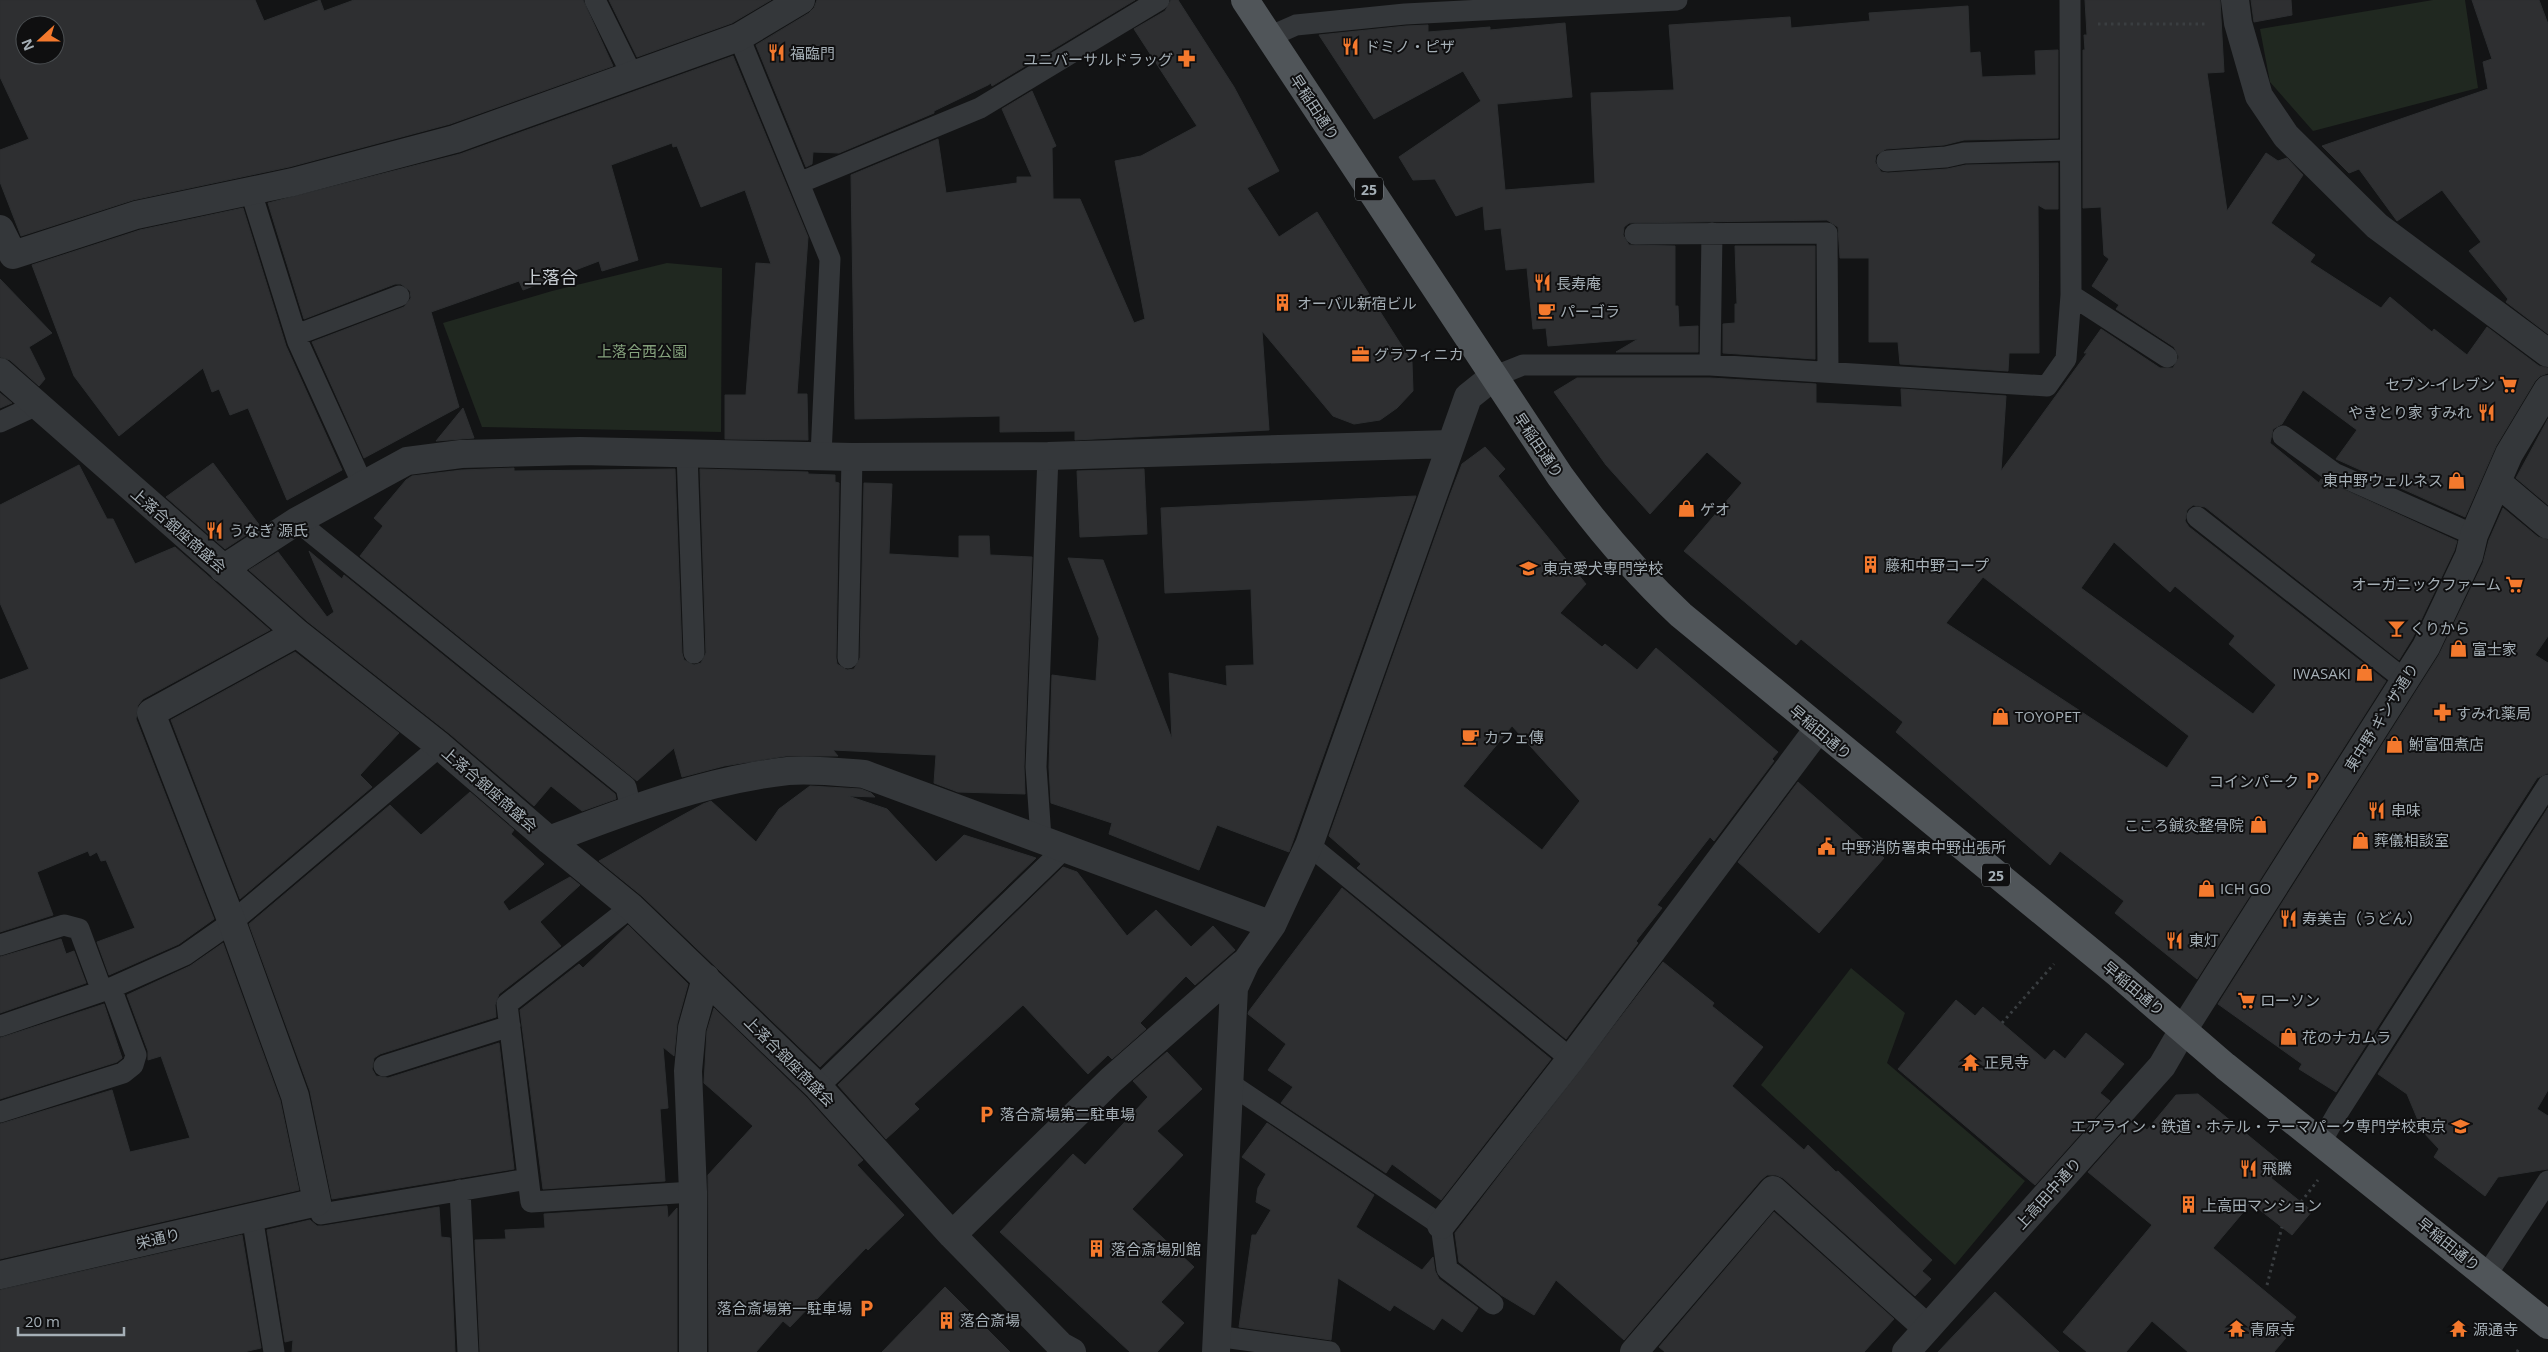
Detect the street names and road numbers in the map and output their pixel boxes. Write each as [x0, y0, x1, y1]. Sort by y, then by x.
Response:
street label: 早稲田通り [1286, 70, 1344, 144]
road number: 25 [1355, 178, 1383, 200]
street label: 早稲田通り [1510, 408, 1568, 482]
street label: 上落合銀座商盛会 [127, 483, 231, 577]
street label: 東中野 ギンザ通り [2340, 659, 2422, 775]
street label: 早稲田通り [1786, 700, 1856, 764]
street label: 上落合銀座商盛会 [438, 742, 542, 836]
road number: 25 [1982, 864, 2010, 886]
street label: 早稲田通り [2099, 956, 2169, 1020]
street label: 上落合銀座商盛会 [740, 1011, 840, 1111]
street label: 上高田中通り [2010, 1153, 2086, 1233]
street label: 早稲田通り [2414, 1213, 2484, 1275]
street label: 栄通り [134, 1223, 182, 1253]

